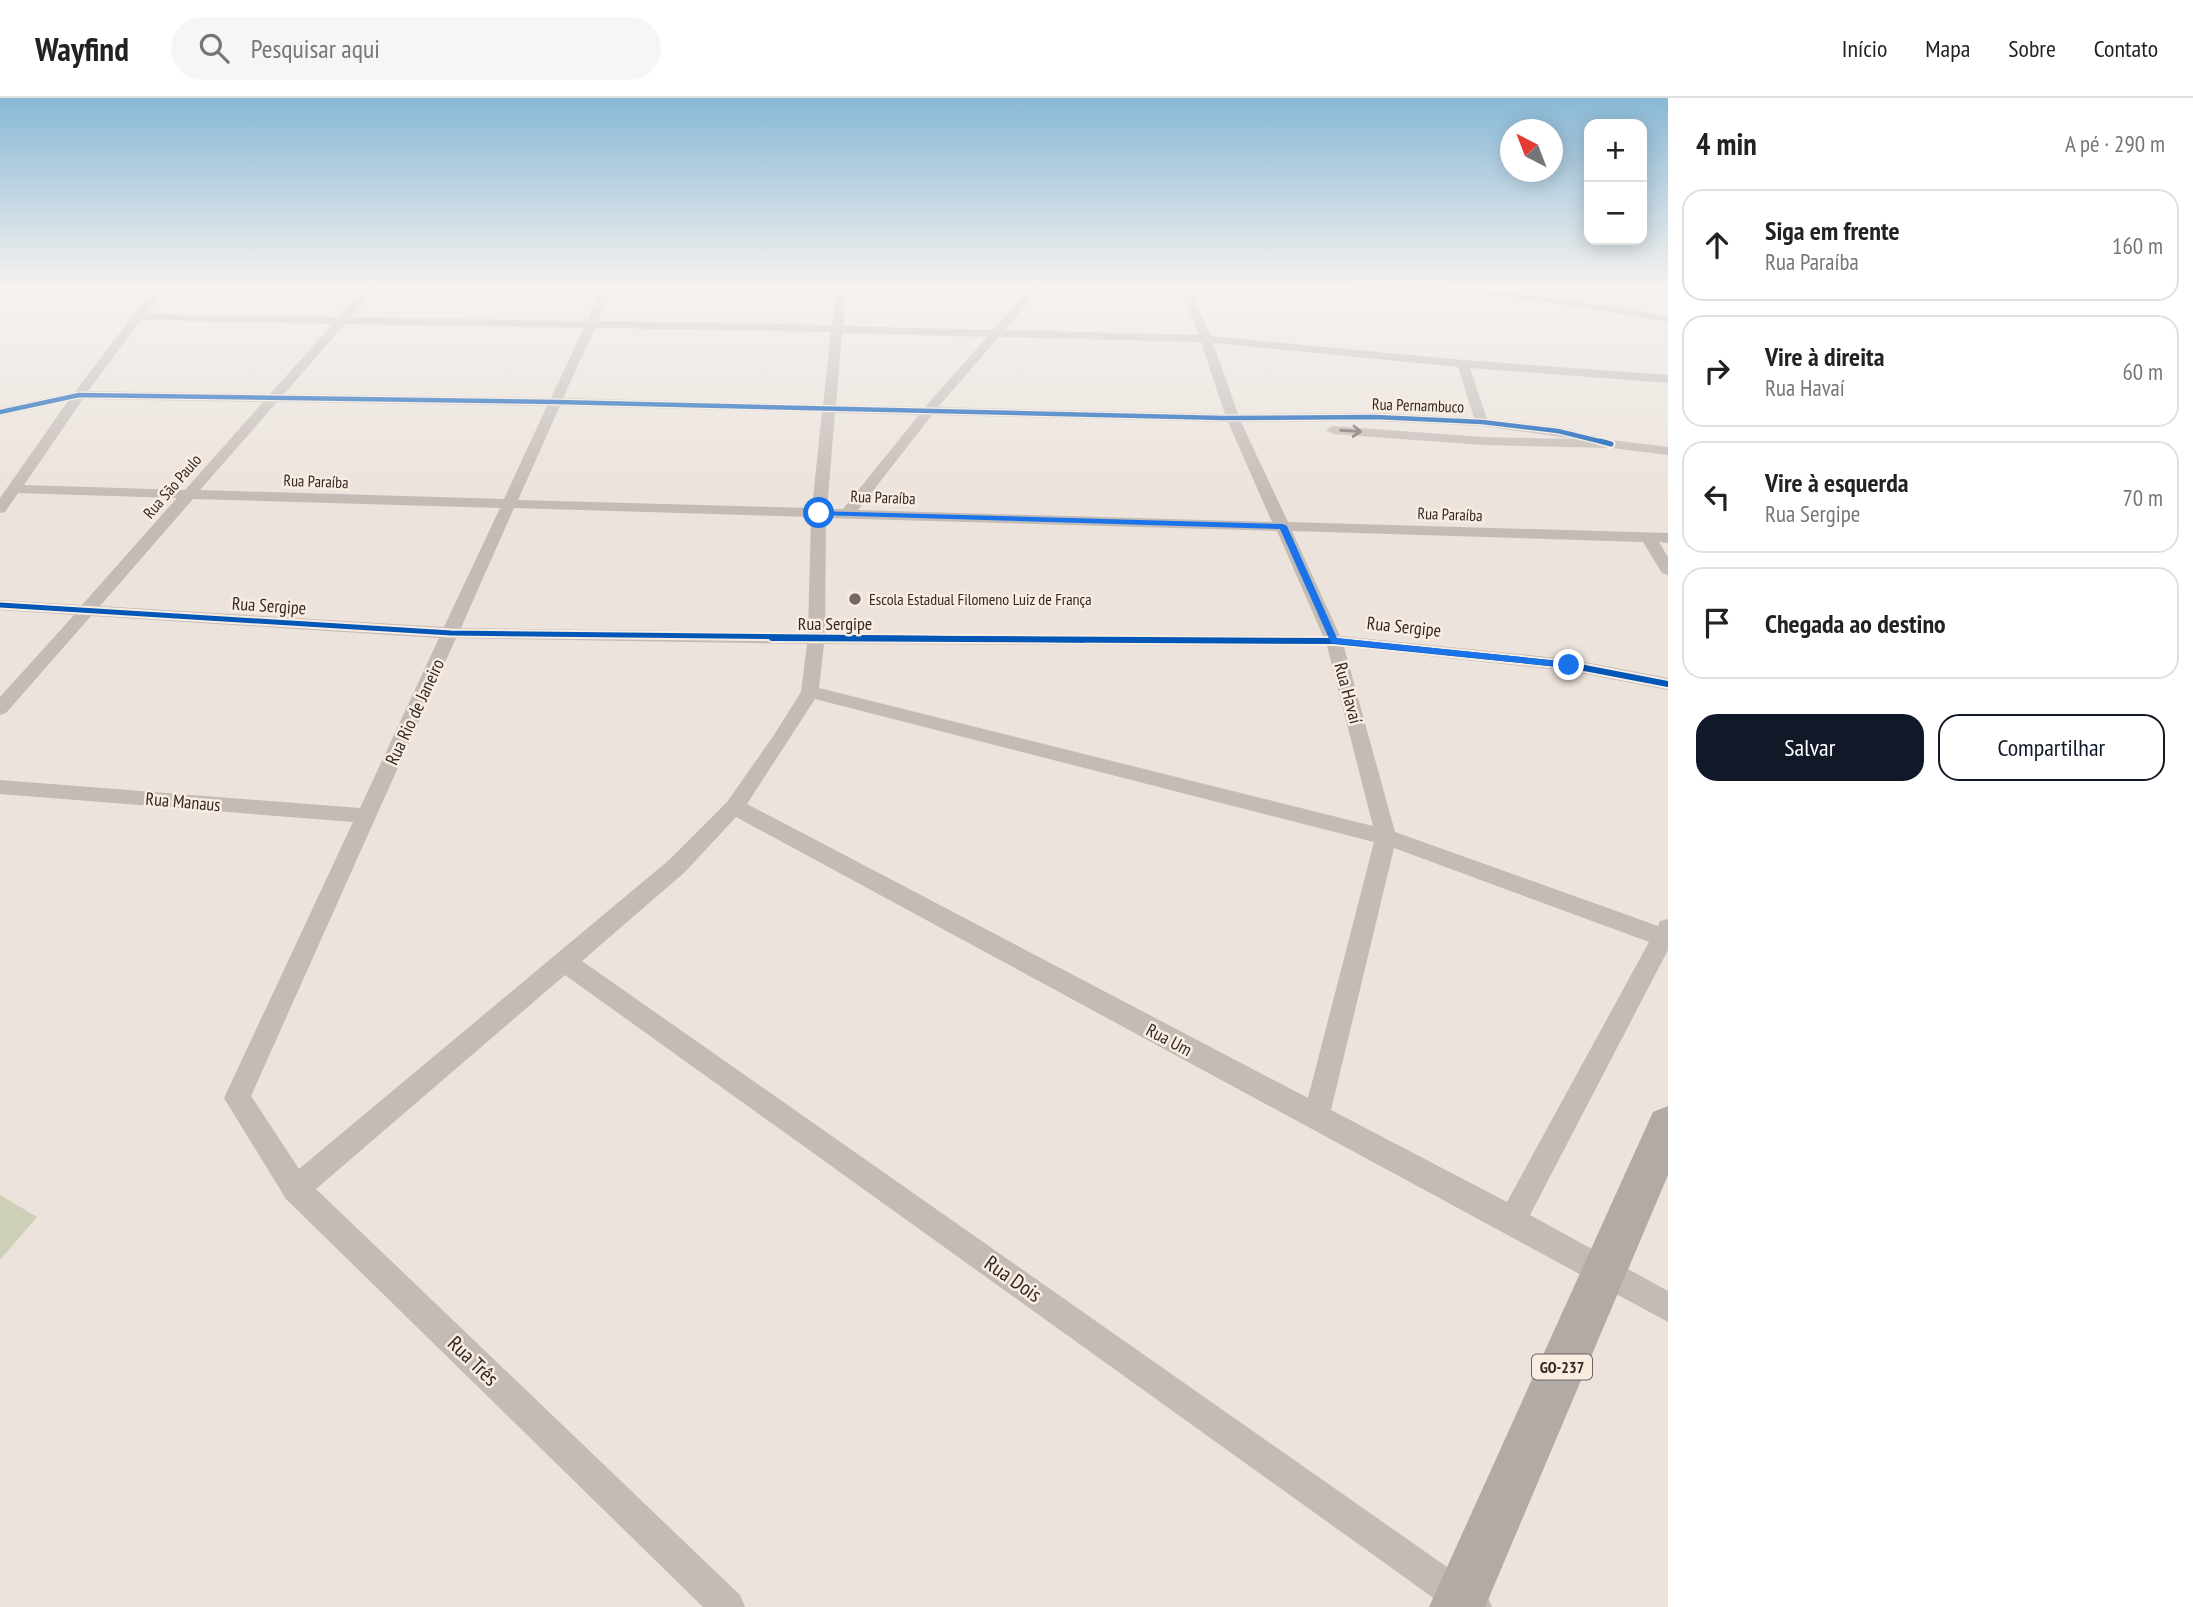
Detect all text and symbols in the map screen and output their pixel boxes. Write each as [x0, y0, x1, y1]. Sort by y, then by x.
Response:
search box [171, 17, 661, 80]
text: Wayfind [35, 27, 129, 70]
icon: search [195, 29, 233, 67]
text: Pesquisar aqui [251, 32, 380, 65]
text: Início [1842, 33, 1887, 64]
text: Mapa [1925, 33, 1970, 64]
text: Sobre [2008, 33, 2056, 64]
text: Contato [2094, 33, 2158, 64]
north arrow [1500, 119, 1563, 182]
map controls [1584, 119, 1647, 245]
button: + [1584, 119, 1647, 182]
text: 4 min [1696, 124, 1757, 163]
text: A pé · 290 m [2065, 129, 2165, 158]
button: − [1584, 182, 1647, 245]
text: Siga em frente [1765, 214, 1900, 247]
icon: ahead [1698, 226, 1736, 264]
text: 160 m [2112, 231, 2163, 260]
text: Rua Paraíba [1765, 247, 1859, 276]
text: Vire à direita [1765, 340, 1884, 373]
icon: right [1698, 352, 1736, 390]
text: 60 m [2122, 357, 2163, 386]
text: Rua Havaí [1765, 373, 1845, 402]
street label: Rua Pernambuco [1372, 393, 1465, 417]
one-way arrow [1340, 425, 1362, 438]
street label: Rua São Paulo [139, 450, 205, 522]
text: Vire à esquerda [1765, 466, 1908, 499]
street label: Rua Paraíba [283, 470, 349, 492]
icon: left [1698, 478, 1736, 516]
text: 70 m [2122, 483, 2163, 512]
street label: Rua Paraíba [850, 486, 916, 508]
route start [803, 497, 834, 528]
text: Rua Sergipe [1765, 499, 1860, 528]
street label: Rua Paraíba [1417, 503, 1483, 525]
place label: Escola Estadual Filomeno Luiz de França [869, 589, 1092, 609]
street label: Rua Sergipe [231, 591, 307, 620]
marker: Escola Estadual Filomeno Luiz de França [847, 591, 863, 607]
icon: arrive [1698, 604, 1736, 642]
text: Chegada ao destino [1765, 607, 1946, 640]
street label: Rua Sergipe [1366, 611, 1442, 642]
street label: Rua Sergipe [798, 612, 872, 635]
route end [1553, 649, 1584, 680]
street label: Rua Rio de Janeiro [380, 655, 449, 768]
street label: Rua Havaí [1329, 660, 1368, 726]
button: Salvar [1696, 714, 1924, 781]
button: Compartilhar [1938, 714, 2165, 781]
street label: Rua Manaus [145, 787, 221, 816]
street label: Rua Um [1142, 1018, 1196, 1061]
street label: Rua Dois [979, 1249, 1047, 1308]
street label: Rua Três [442, 1330, 505, 1391]
road number: GO-237 [1532, 1354, 1592, 1380]

